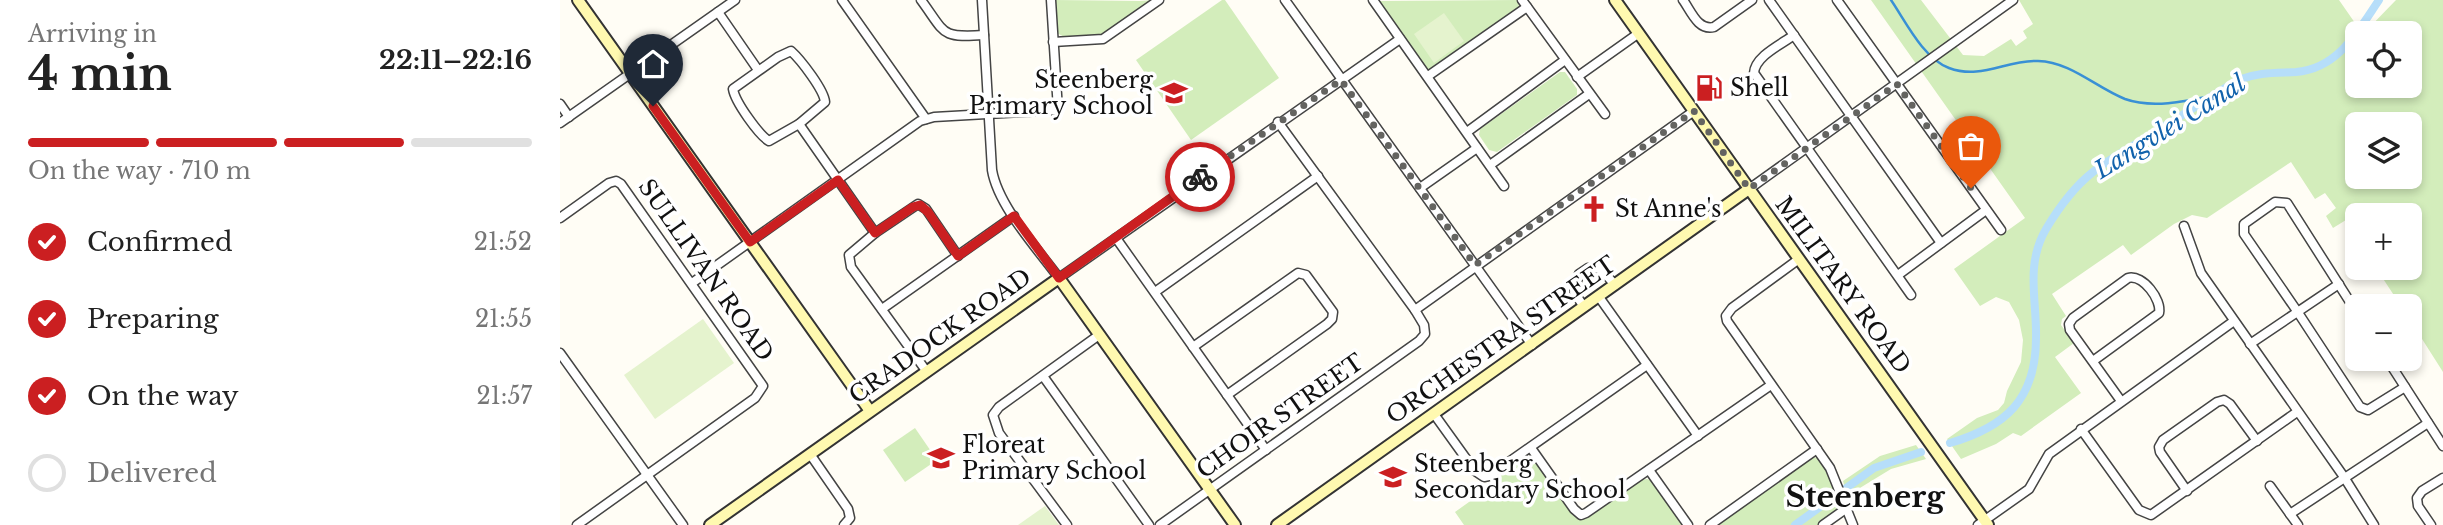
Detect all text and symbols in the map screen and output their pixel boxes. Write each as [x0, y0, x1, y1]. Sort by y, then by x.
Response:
text: Arriving in [28, 20, 157, 48]
map controls [2345, 21, 2422, 371]
button: locate [2345, 21, 2422, 98]
pin [623, 34, 683, 106]
text: 22:11–22:16 [379, 44, 532, 76]
text: 4 min [28, 45, 172, 102]
icon: home [634, 45, 672, 83]
place label: Steenberg Primary School [969, 66, 1153, 120]
water label: Langvlei Canal [2088, 68, 2251, 185]
fuel station icon: Shell [1694, 73, 1724, 103]
place label: Shell [1730, 74, 1789, 102]
school or university icon: Steenberg Primary School [1159, 78, 1189, 108]
button: layers [2345, 112, 2422, 189]
pin [1941, 116, 2001, 188]
icon: bag [1952, 127, 1990, 165]
courier [1165, 142, 1235, 212]
text: On the way · 710 m [28, 157, 251, 185]
icon: bike [1181, 158, 1219, 196]
street label: SULLIVAN ROAD [633, 174, 779, 366]
street label: MILITARY ROAD [1769, 191, 1917, 379]
church icon: St Anne's [1579, 194, 1609, 224]
place label: St Anne's [1615, 195, 1722, 223]
button: + [2345, 203, 2422, 280]
icon: check [28, 223, 66, 261]
text: Confirmed [87, 226, 232, 258]
text: 21:52 [474, 228, 532, 256]
street label: ORCHESTRA STREET [1381, 250, 1621, 430]
street label: CRADOCK ROAD [844, 263, 1036, 409]
button: − [2345, 294, 2422, 371]
icon: check [28, 300, 66, 338]
text: Preparing [87, 303, 219, 335]
text: 21:55 [475, 305, 532, 333]
street label: CHOIR STREET [1191, 348, 1369, 484]
icon: check [28, 377, 66, 415]
text: On the way [87, 380, 239, 412]
text: 21:57 [476, 382, 532, 410]
place label: Floreat Primary School [962, 431, 1146, 485]
school or university icon: Floreat Primary School [926, 443, 956, 473]
place label: Steenberg Secondary School [1414, 450, 1626, 504]
text: Delivered [87, 457, 217, 489]
school or university icon: Steenberg Secondary School [1378, 462, 1408, 492]
district label: Steenberg [1785, 478, 1945, 515]

